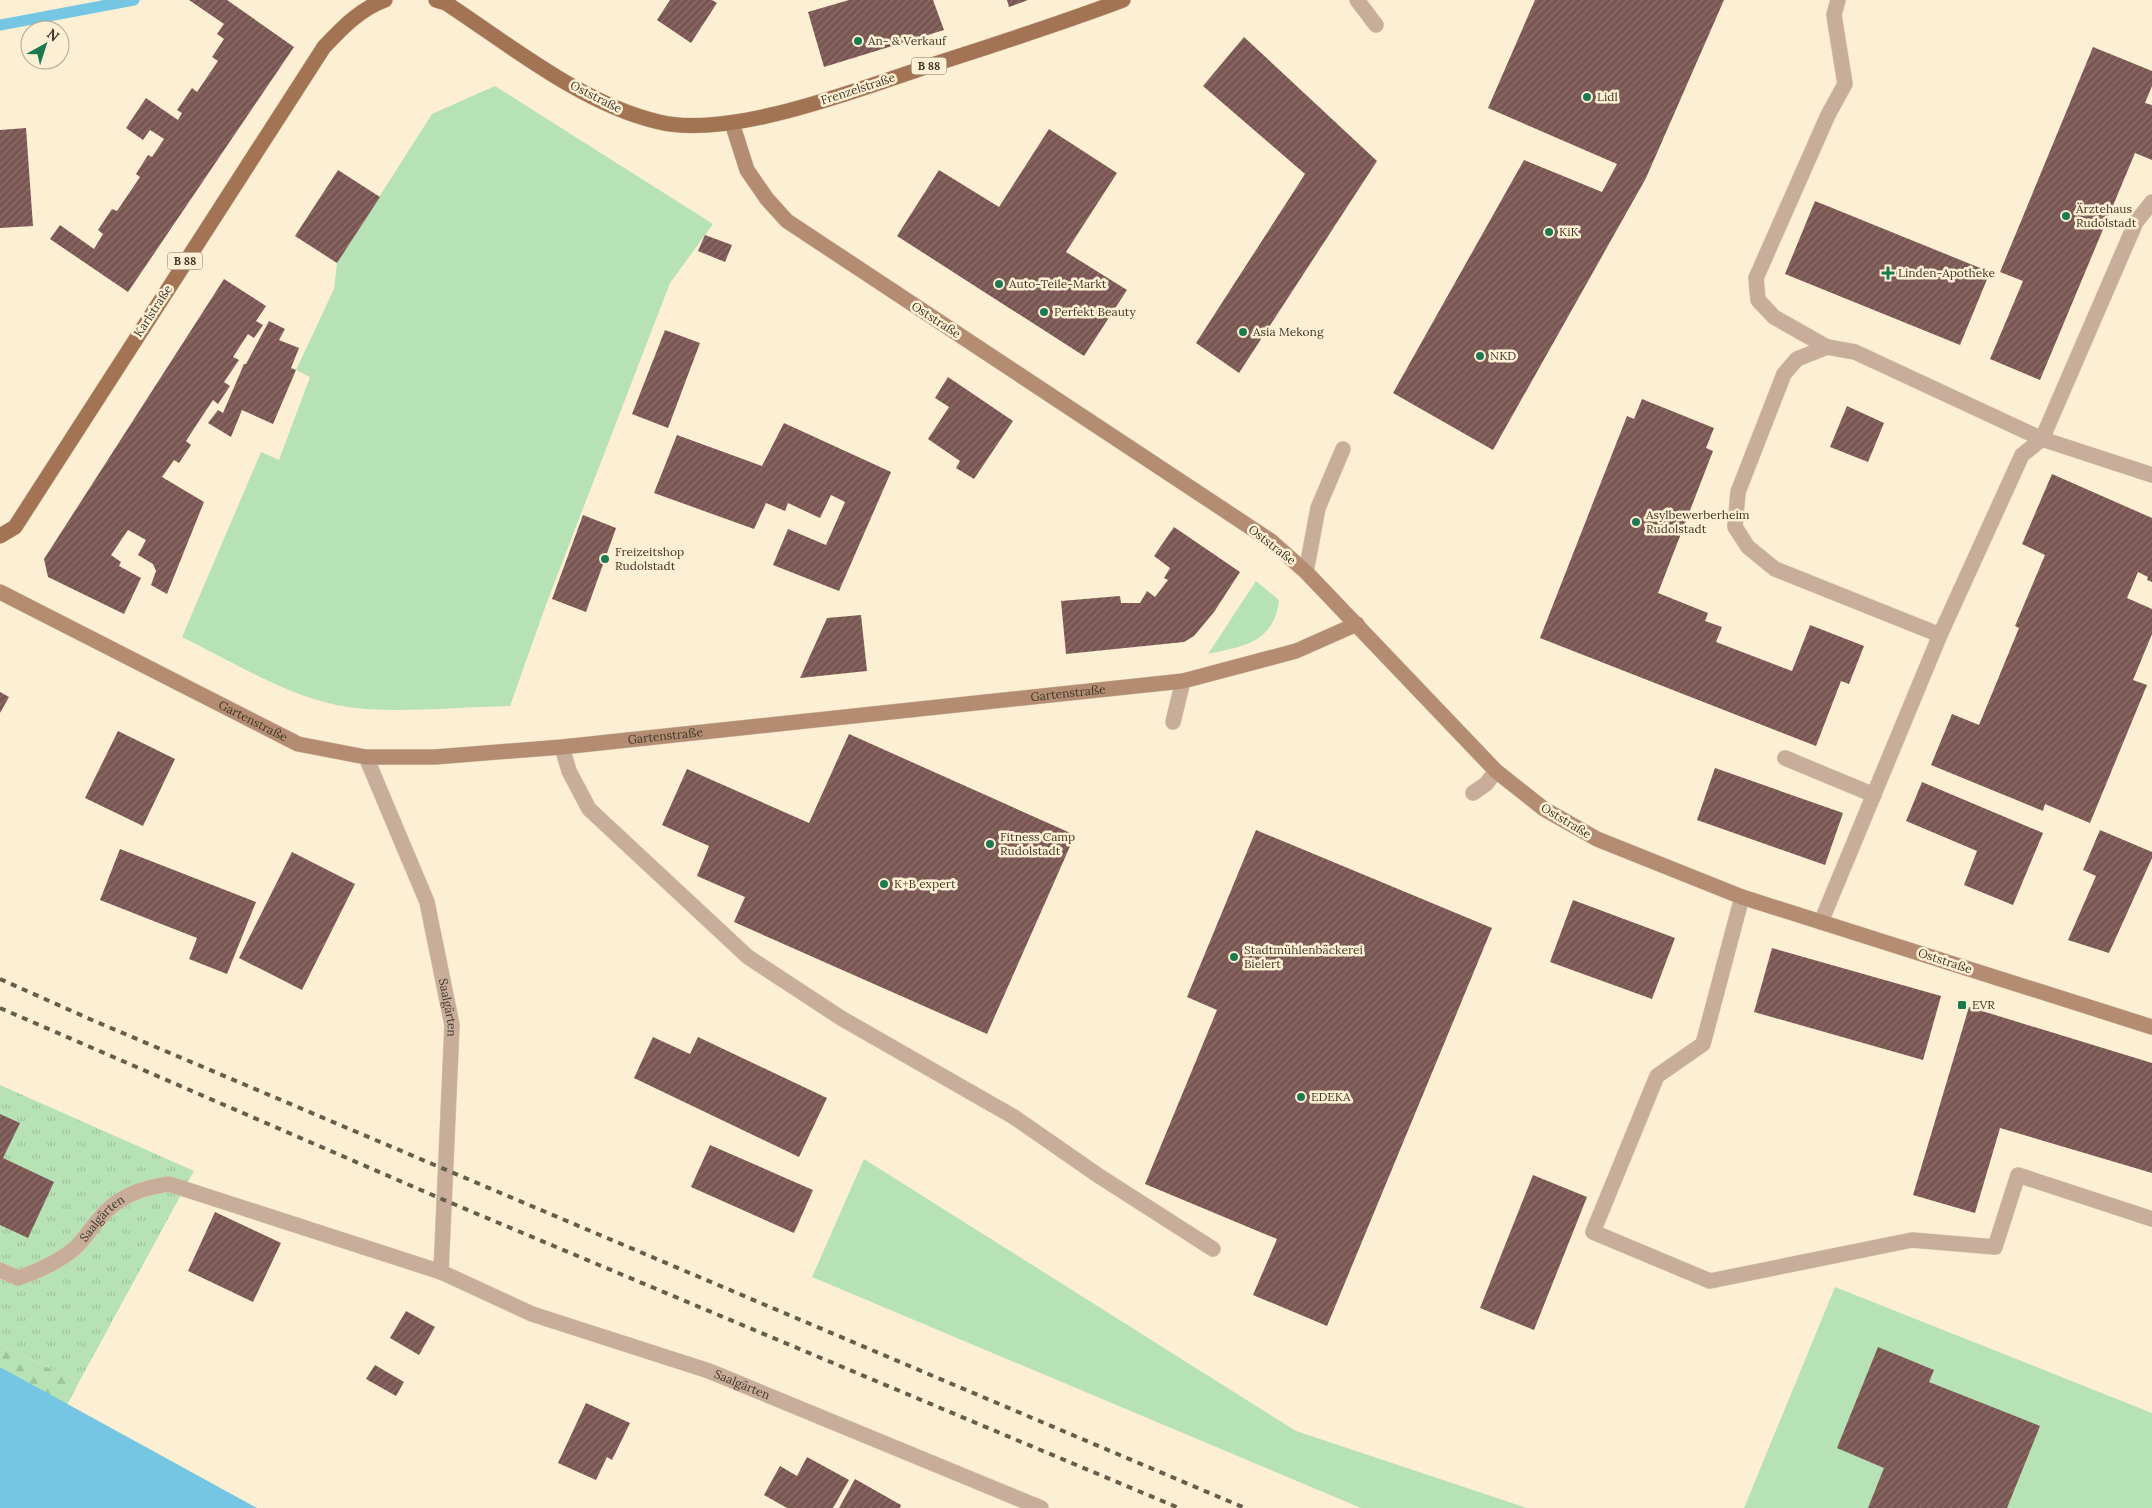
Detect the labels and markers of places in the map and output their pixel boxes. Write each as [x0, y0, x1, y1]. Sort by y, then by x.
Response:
place label: An- & Verkauf [867, 33, 947, 48]
marker: An- & Verkauf [852, 35, 864, 47]
place label: Lidl [1597, 89, 1618, 104]
marker: Lidl [1581, 91, 1593, 103]
place label: Ärztehaus Rudolstadt [2075, 201, 2137, 230]
marker: Ärztehaus Rudolstadt [2060, 210, 2072, 222]
place label: KiK [1559, 224, 1579, 239]
marker: KiK [1543, 226, 1555, 238]
place label: Linden-Apotheke [1898, 265, 1996, 280]
marker: Linden-Apotheke [1882, 267, 1894, 279]
place label: Auto-Teile-Markt [1008, 276, 1107, 291]
marker: Auto-Teile-Markt [993, 278, 1005, 290]
place label: Perfekt Beauty [1054, 304, 1136, 319]
marker: Perfekt Beauty [1038, 306, 1050, 318]
place label: Asia Mekong [1252, 324, 1324, 339]
marker: Asia Mekong [1237, 326, 1249, 338]
place label: NKD [1490, 348, 1516, 363]
marker: NKD [1474, 350, 1486, 362]
place label: Asylbewerberheim Rudolstadt [1645, 507, 1750, 536]
marker: Asylbewerberheim Rudolstadt [1630, 516, 1642, 528]
place label: Freizeitshop Rudolstadt [615, 544, 684, 573]
marker: Freizeitshop Rudolstadt [599, 553, 611, 565]
place label: Fitness Camp Rudolstadt [1000, 829, 1075, 858]
marker: Fitness Camp Rudolstadt [984, 838, 996, 850]
place label: K+B expert [894, 876, 956, 891]
marker: K+B expert [878, 878, 890, 890]
place label: Stadtmühlenbäckerei Bielert [1244, 942, 1363, 971]
marker: Stadtmühlenbäckerei Bielert [1228, 951, 1240, 963]
place label: EVR [1972, 997, 1995, 1012]
marker: EVR [1956, 999, 1968, 1011]
place label: EDEKA [1311, 1089, 1351, 1104]
marker: EDEKA [1295, 1091, 1307, 1103]

